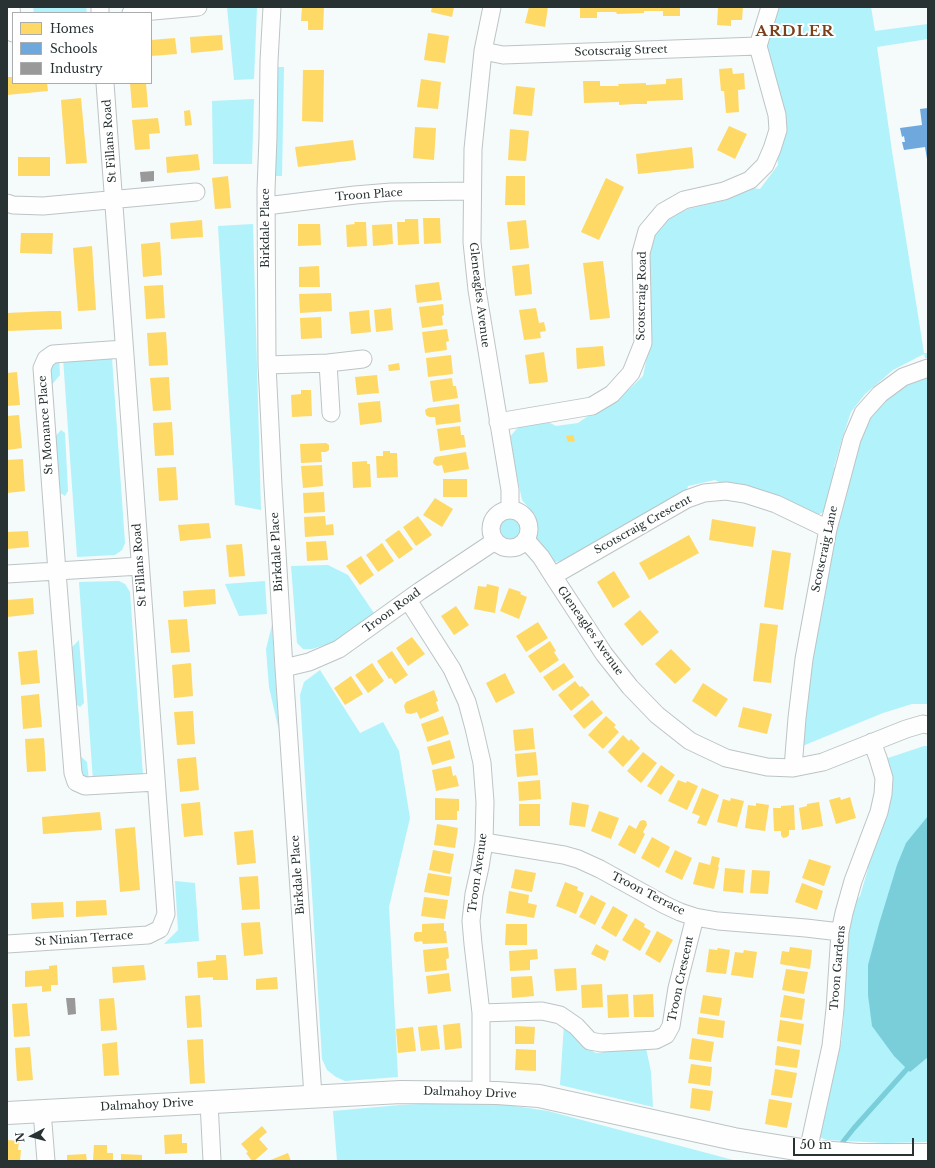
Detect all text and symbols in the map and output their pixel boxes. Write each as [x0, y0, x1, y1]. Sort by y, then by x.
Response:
legend [12, 12, 152, 84]
text: Homes [50, 21, 94, 36]
district label: ARDLER [756, 23, 834, 41]
text: Schools [50, 41, 97, 56]
street label: Scotscraig Street [574, 43, 668, 59]
text: Industry [50, 61, 103, 76]
street label: St Fillans Road [100, 99, 120, 183]
street label: Troon Place [335, 186, 403, 204]
street label: Birkdale Place [259, 188, 273, 268]
street label: Gleneagles Avenue [466, 242, 492, 348]
street label: Scotscraig Road [635, 251, 649, 341]
street label: St Monance Place [36, 375, 56, 475]
street label: Scotscraig Crescent [592, 493, 694, 557]
street label: Scotscraig Lane [809, 505, 841, 593]
street label: Birkdale Place [268, 512, 286, 592]
street label: St Fillans Road [130, 523, 150, 607]
street label: Gleneagles Avenue [554, 584, 626, 678]
street label: Troon Road [361, 586, 423, 636]
street label: Troon Avenue [466, 832, 490, 914]
street label: Birkdale Place [289, 835, 307, 915]
street label: Troon Terrace [609, 870, 687, 918]
street label: Troon Gardens [828, 925, 848, 1011]
street label: St Ninian Terrace [34, 929, 134, 949]
street label: Troon Crescent [665, 935, 697, 1023]
street label: Dalmahoy Drive [423, 1085, 517, 1101]
street label: Dalmahoy Drive [100, 1096, 194, 1114]
north arrow [12, 1116, 52, 1156]
scale bar [795, 1130, 916, 1156]
text: N [13, 1131, 28, 1143]
text: 50 m [800, 1137, 832, 1152]

